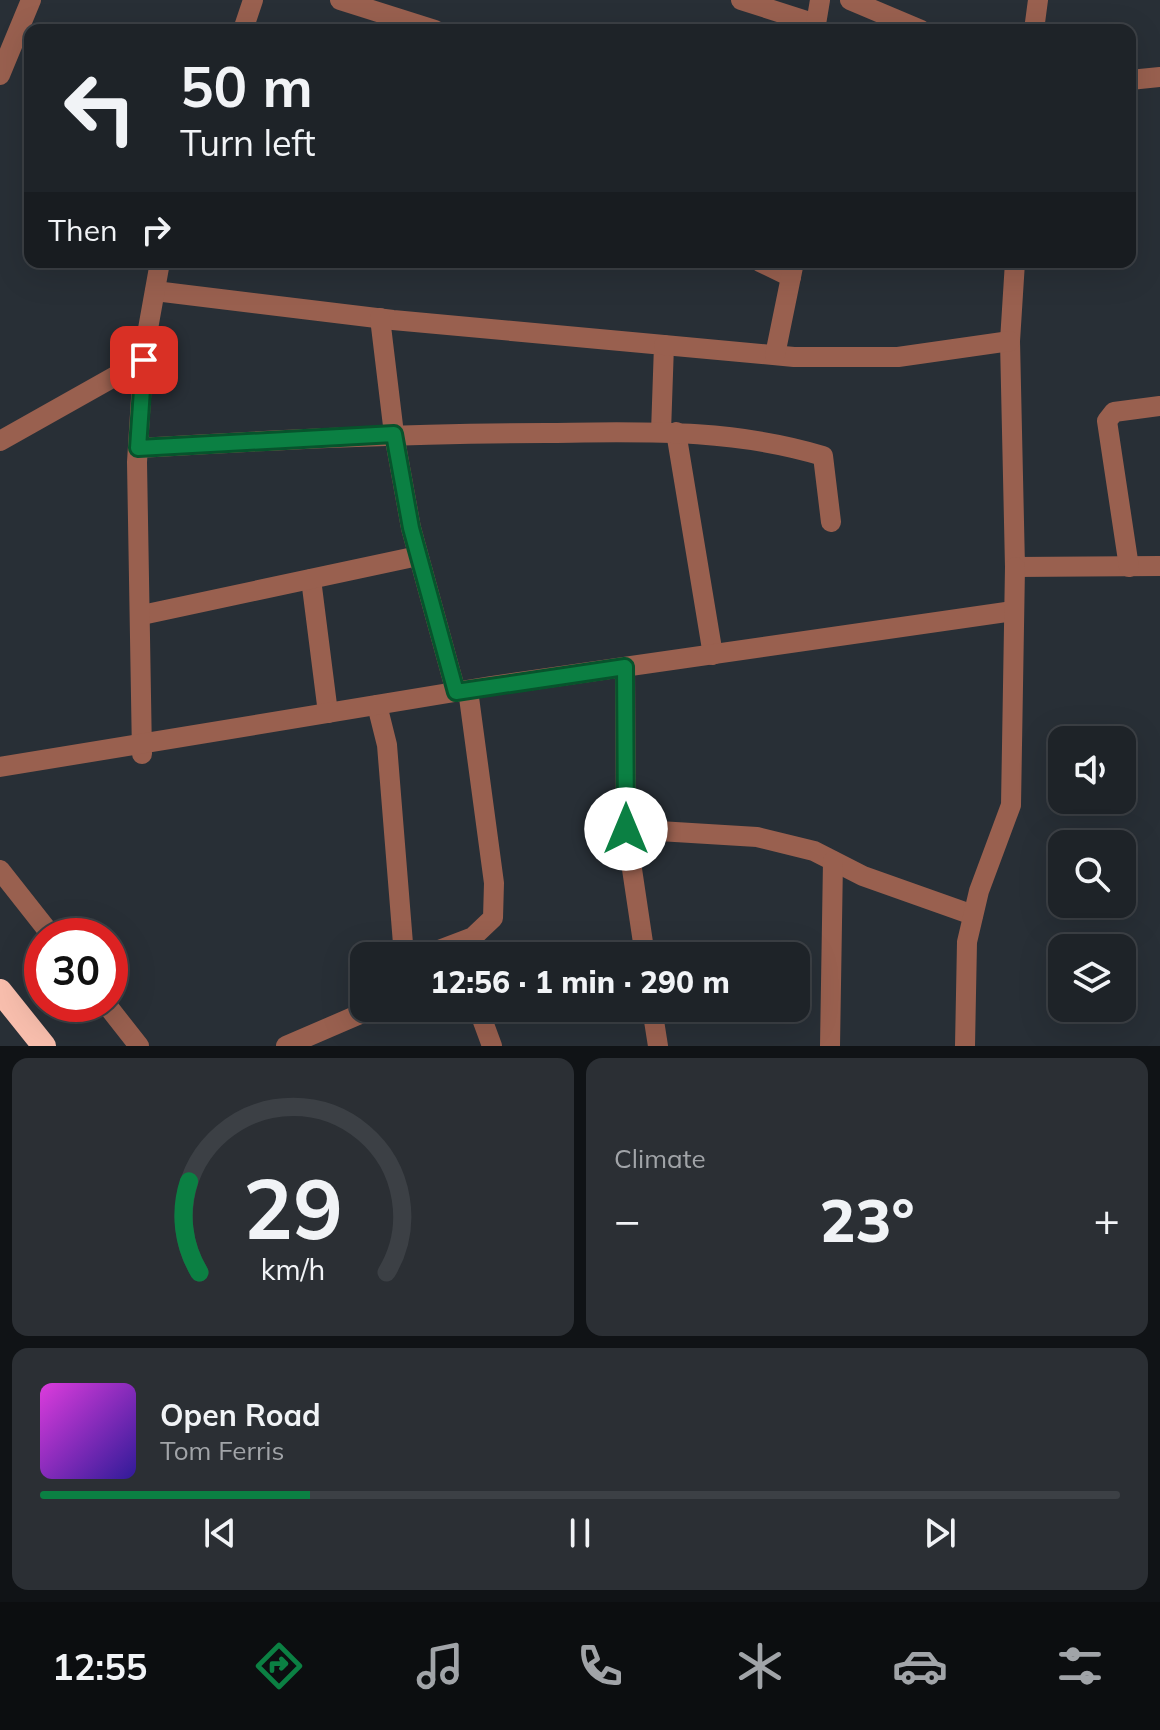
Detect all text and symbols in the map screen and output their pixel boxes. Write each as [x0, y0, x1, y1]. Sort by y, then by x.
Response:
text: 50 m [180, 51, 313, 121]
icon: left [48, 56, 152, 160]
text: Turn left [180, 120, 316, 165]
icon: right [134, 208, 178, 252]
text: Then [48, 211, 118, 249]
pin [110, 326, 178, 394]
icon: arrive [122, 338, 166, 382]
map controls [1048, 726, 1136, 1022]
button: sound [1048, 726, 1136, 814]
position arrow [584, 787, 668, 871]
button: search [1048, 830, 1136, 918]
speed limit sign: 30 [24, 918, 128, 1022]
button: layers [1048, 934, 1136, 1022]
text: 12:56 · 1 min · 290 m [430, 963, 730, 1001]
text: Climate [614, 1142, 706, 1175]
text: 29 [243, 1155, 343, 1260]
text: 23° [819, 1182, 915, 1257]
text: − [614, 1192, 640, 1247]
text: + [1094, 1192, 1120, 1247]
text: km/h [261, 1251, 325, 1287]
text: Open Road [160, 1396, 321, 1434]
text: Tom Ferris [160, 1434, 284, 1467]
icon: previous [198, 1511, 242, 1555]
icon: pause [558, 1511, 602, 1555]
icon: next [918, 1511, 962, 1555]
icon: directions [251, 1638, 307, 1694]
icon: music [412, 1638, 468, 1694]
icon: phone [572, 1638, 628, 1694]
icon: climate [732, 1638, 788, 1694]
icon: car [892, 1638, 948, 1694]
icon: filters [1052, 1638, 1108, 1694]
text: 12:55 [52, 1644, 147, 1689]

